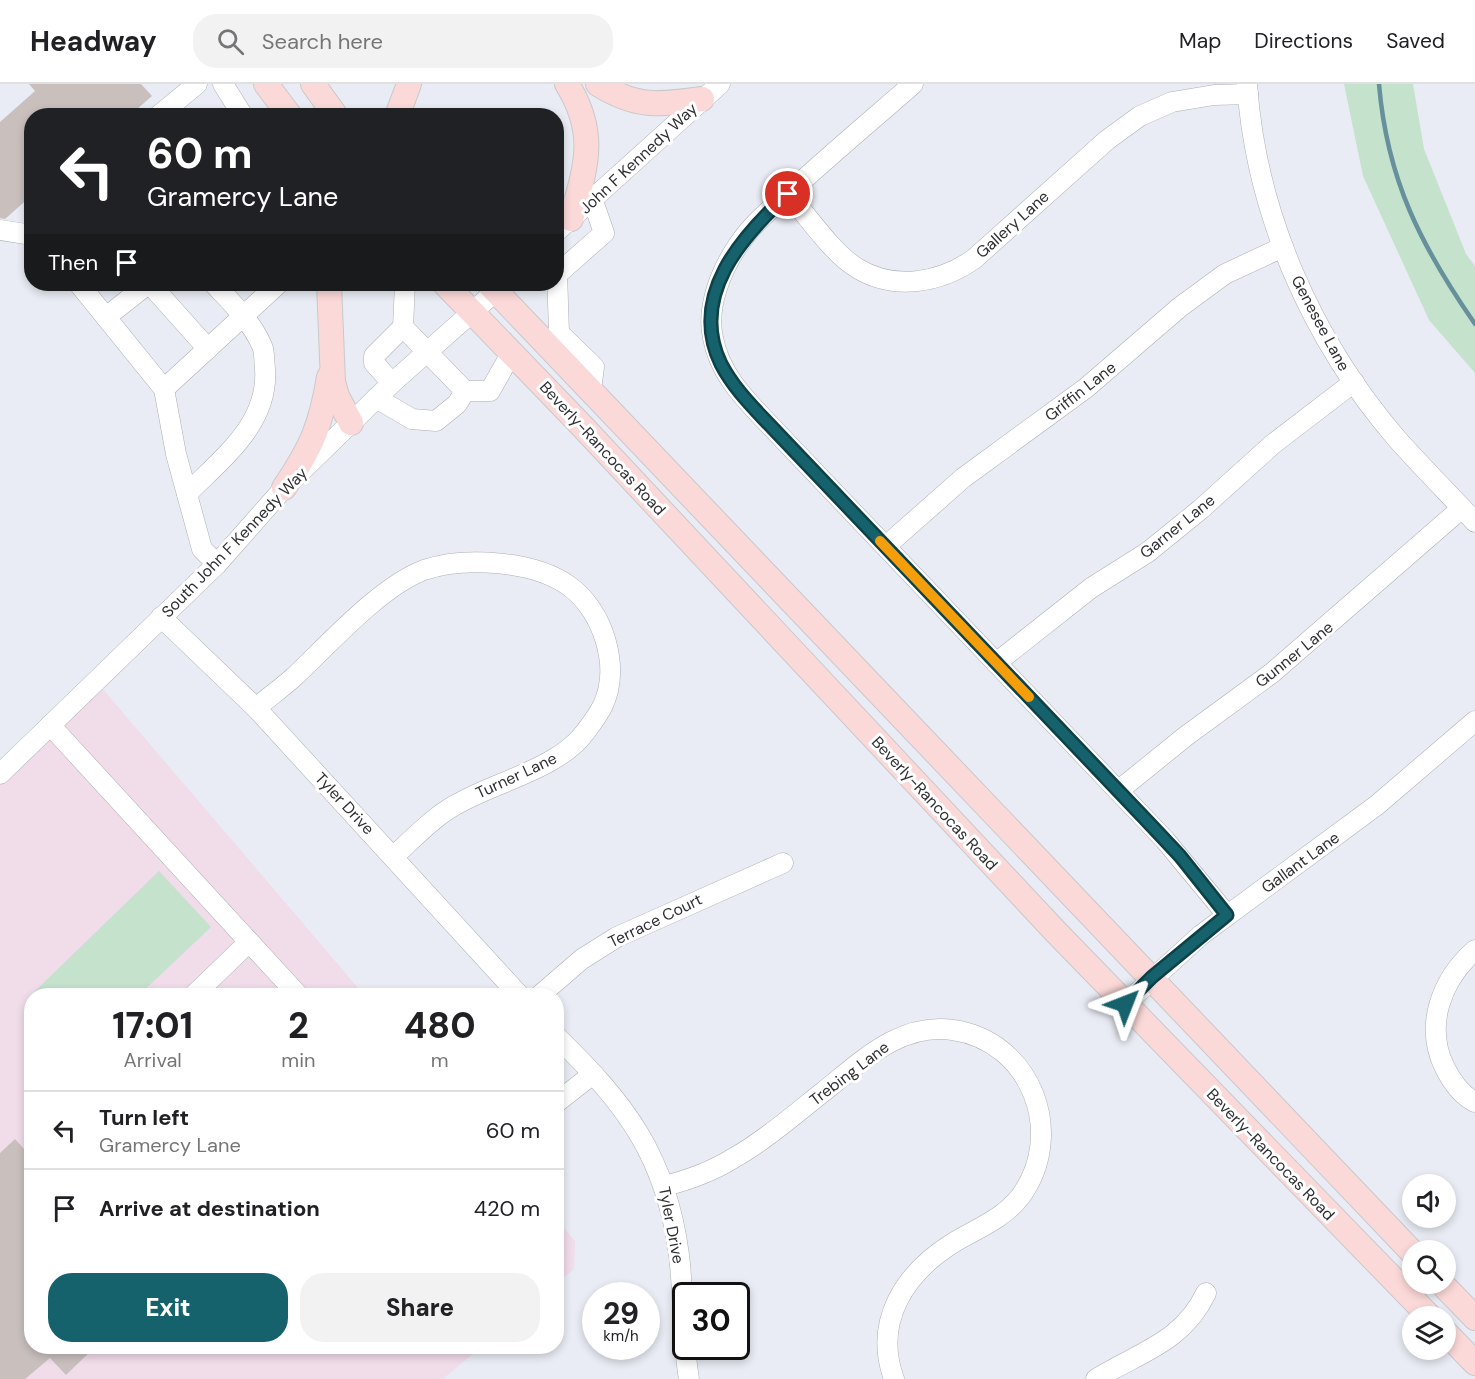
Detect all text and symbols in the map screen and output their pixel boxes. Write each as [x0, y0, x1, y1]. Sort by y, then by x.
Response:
search box [193, 14, 613, 68]
text: Headway [30, 23, 157, 60]
icon: search [214, 25, 247, 58]
text: Search here [262, 27, 383, 56]
text: Map [1179, 27, 1221, 55]
text: Directions [1254, 27, 1353, 55]
text: Saved [1386, 27, 1445, 55]
street label: John F Kennedy Way [575, 98, 702, 218]
text: 60 m [147, 126, 253, 181]
icon: left [48, 132, 126, 210]
pin [762, 168, 813, 219]
icon: arrive [771, 177, 804, 210]
text: Gramercy Lane [147, 179, 338, 214]
street label: Gallery Lane [971, 186, 1053, 263]
icon: arrive [110, 246, 143, 279]
text: Then [48, 248, 98, 277]
street label: Genesee Lane [1287, 272, 1355, 375]
street label: Griffin Lane [1040, 357, 1120, 426]
street label: Beverly-Rancocas Road [535, 377, 670, 520]
street label: South John F Kennedy Way [157, 463, 312, 622]
street label: Garner Lane [1135, 490, 1219, 563]
street label: Gunner Lane [1251, 617, 1338, 692]
street label: Beverly-Rancocas Road [867, 732, 1002, 875]
street label: Turner Lane [472, 748, 560, 803]
street label: Tyler Drive [310, 768, 379, 839]
street label: Gallant Lane [1257, 827, 1344, 898]
street label: Terrace Court [605, 889, 706, 952]
position arrow [1093, 972, 1157, 1036]
text: 17:01 [112, 1002, 193, 1049]
text: 2 [288, 1002, 309, 1049]
text: 480 [404, 1002, 476, 1049]
street label: Trebing Lane [805, 1037, 893, 1110]
text: Arrival [124, 1047, 182, 1073]
text: min [281, 1047, 315, 1073]
text: m [431, 1047, 449, 1073]
street label: Beverly-Rancocas Road [1202, 1084, 1339, 1225]
text: Turn left [99, 1103, 189, 1132]
icon: left [48, 1114, 81, 1147]
text: 60 m [486, 1116, 540, 1145]
text: Gramercy Lane [99, 1132, 241, 1158]
map controls [1402, 1174, 1456, 1360]
button: sound [1402, 1174, 1456, 1228]
street label: Tyler Drive [654, 1185, 689, 1265]
icon: arrive [48, 1192, 81, 1225]
text: Arrive at destination [99, 1194, 320, 1223]
text: 420 m [474, 1194, 540, 1223]
button: search [1402, 1240, 1456, 1294]
button: Exit [48, 1273, 288, 1342]
button: Share [300, 1273, 540, 1342]
speed limit sign: 30 [672, 1282, 750, 1360]
text: 29 [603, 1294, 639, 1333]
button: layers [1402, 1306, 1456, 1360]
text: km/h [603, 1326, 639, 1346]

